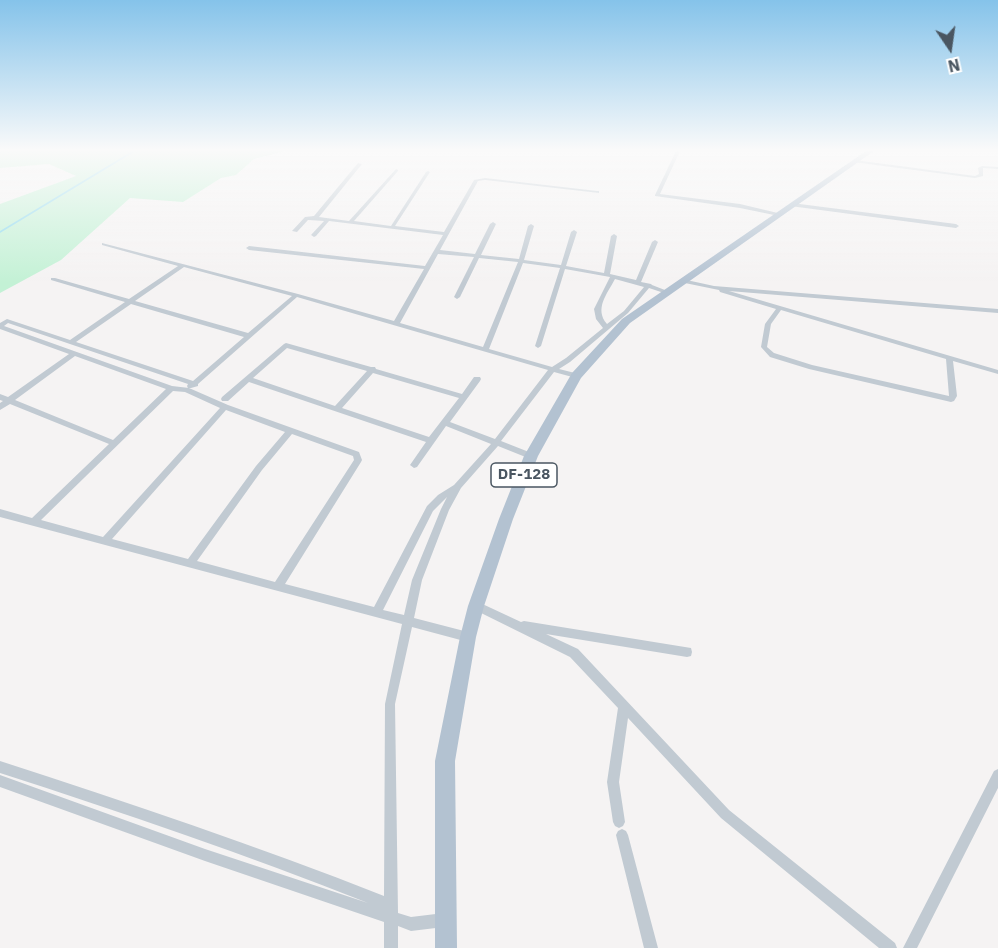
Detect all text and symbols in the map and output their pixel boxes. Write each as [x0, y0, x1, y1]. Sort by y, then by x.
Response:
north arrow [920, 18, 980, 78]
text: N [946, 54, 962, 77]
road number: DF-128 [491, 463, 557, 487]

